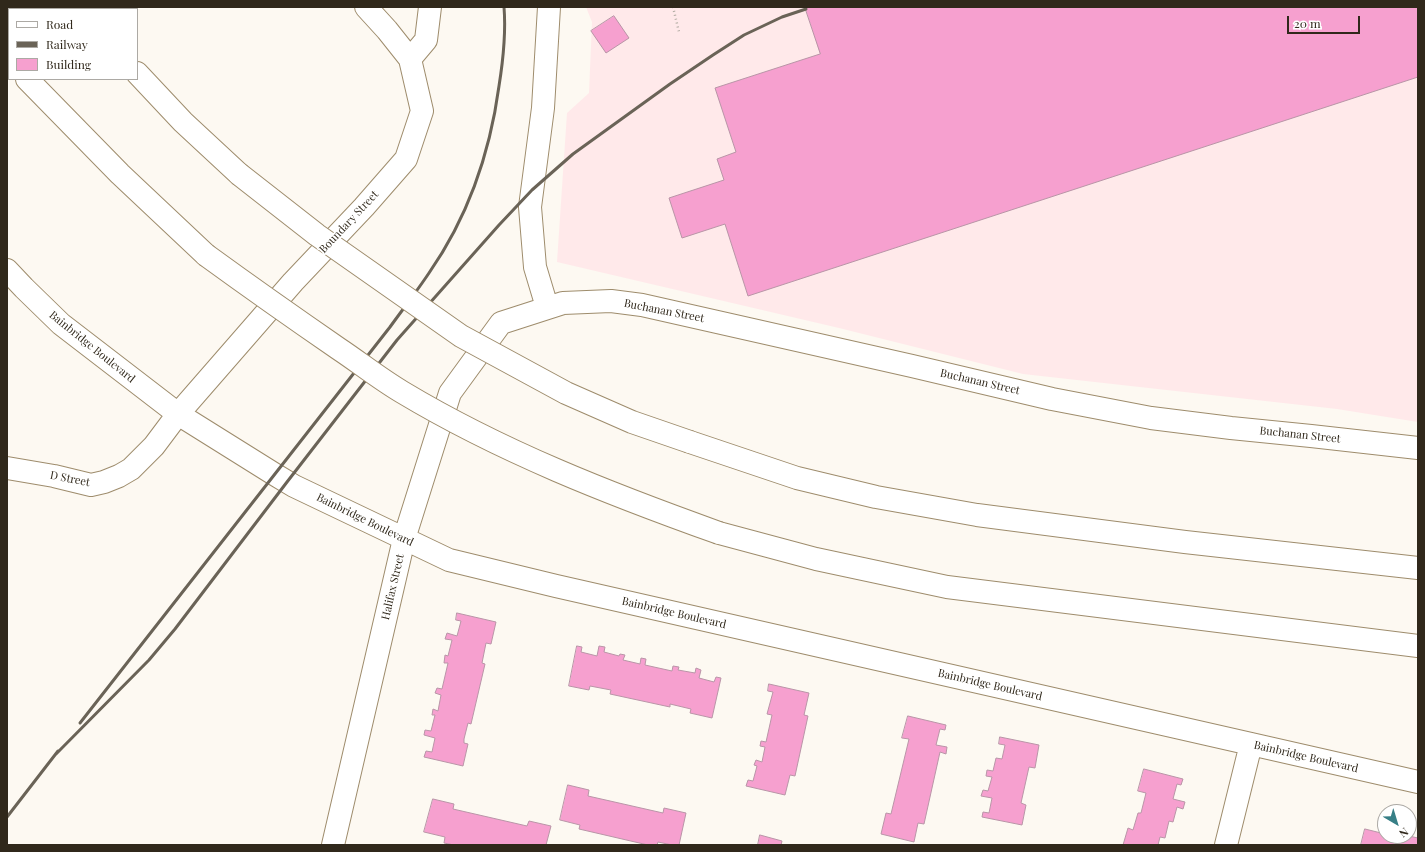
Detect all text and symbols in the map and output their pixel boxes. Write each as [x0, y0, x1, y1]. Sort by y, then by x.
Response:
legend [8, 8, 138, 80]
scale bar [1289, 8, 1362, 34]
text: 20 m [1294, 15, 1321, 31]
text: Road [46, 16, 73, 32]
text: Railway [46, 36, 88, 52]
text: Building [46, 56, 91, 72]
street label: Boundary Street [317, 188, 381, 256]
street label: Buchanan Street [623, 297, 705, 325]
street label: Bainbridge Boulevard [46, 308, 138, 386]
street label: Buchanan Street [939, 366, 1021, 398]
street label: Buchanan Street [1259, 424, 1341, 446]
street label: D Street [49, 469, 91, 489]
street label: Bainbridge Boulevard [314, 491, 416, 549]
street label: Halifax Street [379, 553, 407, 621]
street label: Bainbridge Boulevard [621, 595, 727, 631]
street label: Bainbridge Boulevard [937, 667, 1043, 703]
street label: Bainbridge Boulevard [1253, 739, 1359, 775]
north arrow [1377, 804, 1417, 844]
text: N [1396, 825, 1412, 841]

